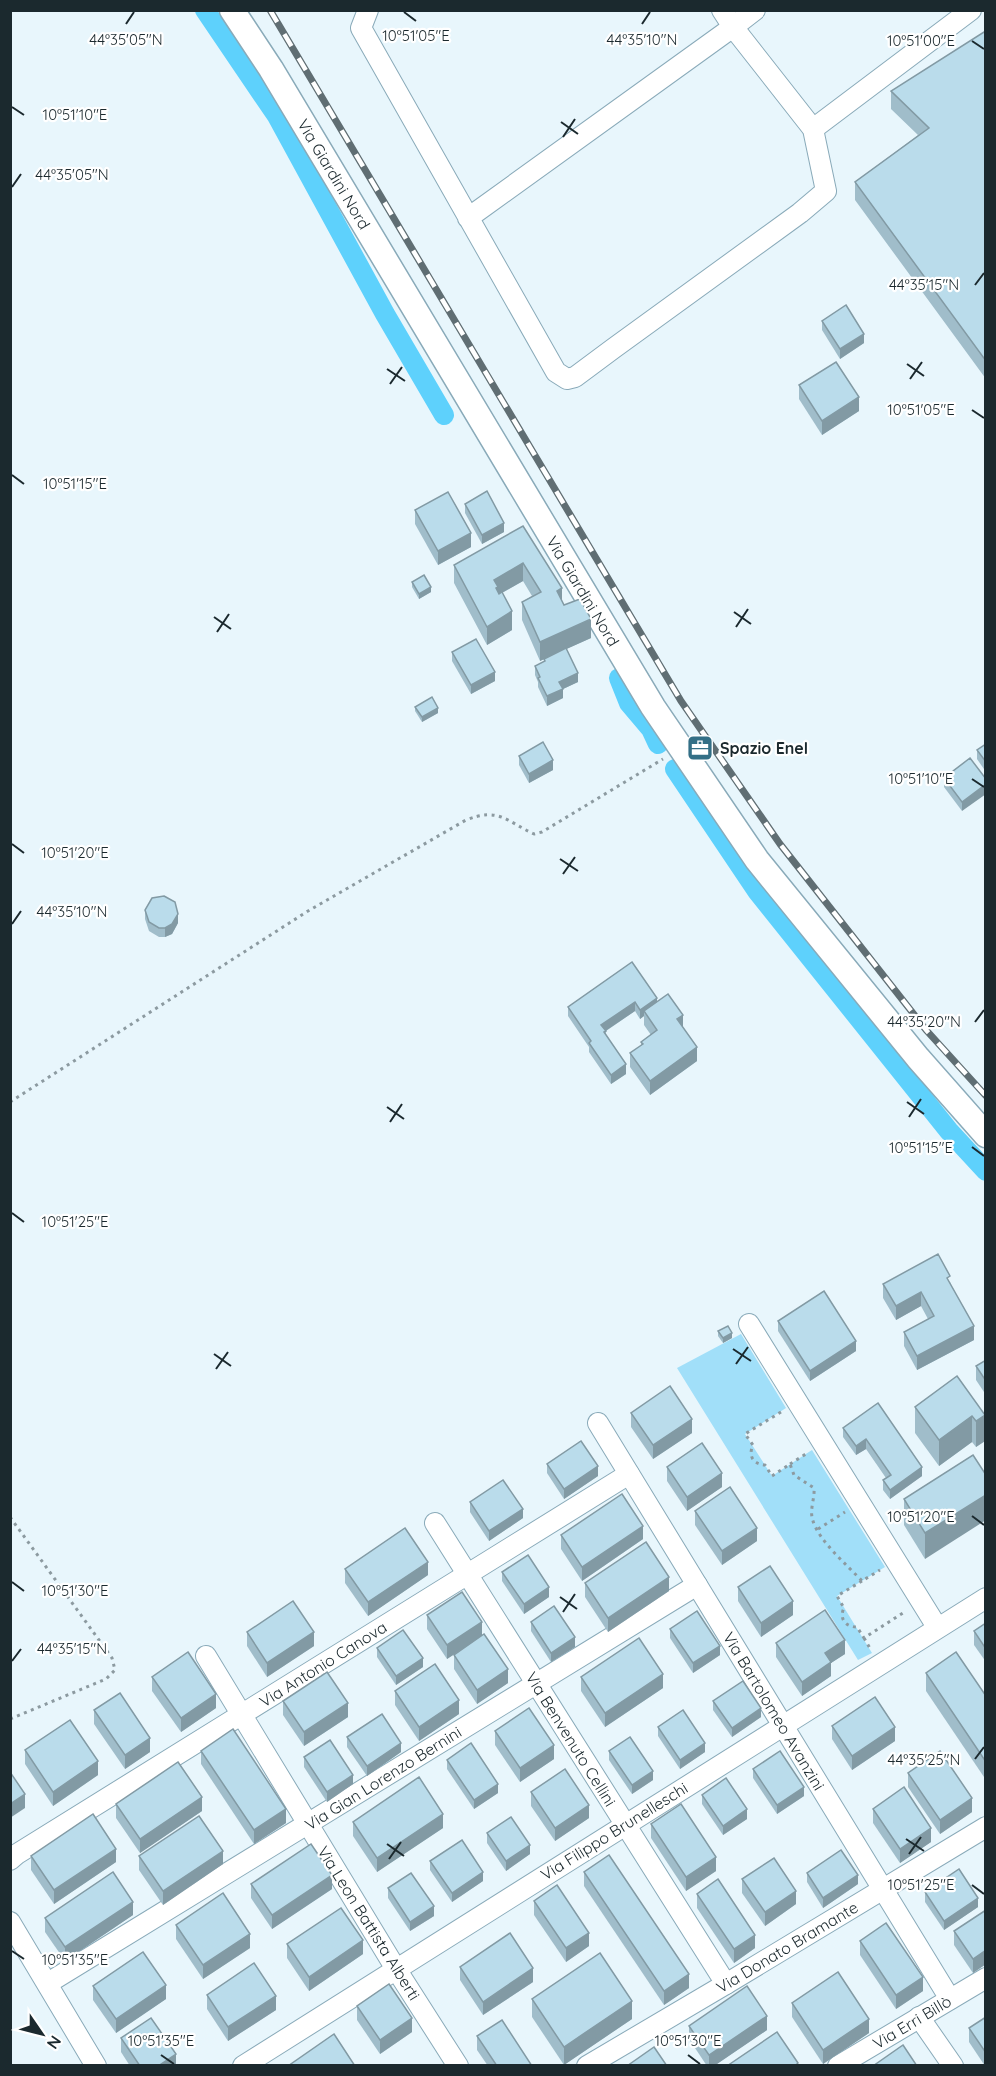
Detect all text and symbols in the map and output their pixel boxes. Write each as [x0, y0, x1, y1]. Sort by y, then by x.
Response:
text: 10°51'05"E [382, 26, 450, 45]
text: 44°35'05"N [89, 30, 163, 49]
text: 44°35'10"N [607, 30, 677, 49]
text: 10°51'00"E [887, 31, 955, 50]
text: 10°51'10"E [43, 105, 107, 124]
street label: Via Giardini Nord [293, 115, 375, 233]
text: 44°35'05"N [35, 165, 109, 184]
text: 44°35'15"N [889, 275, 959, 294]
text: 10°51'05"E [887, 400, 955, 419]
text: 10°51'15"E [43, 474, 107, 493]
street label: Via Giardini Nord [542, 532, 624, 650]
office icon: Spazio Enel [685, 733, 715, 763]
place label: Spazio Enel [720, 738, 808, 758]
text: 10°51'10"E [889, 769, 953, 788]
text: 10°51'20"E [41, 843, 109, 862]
text: 44°35'10"N [37, 902, 107, 921]
text: 44°35'20"N [887, 1012, 961, 1031]
text: 10°51'15"E [889, 1138, 953, 1157]
text: 10°51'25"E [42, 1212, 108, 1231]
text: 10°51'20"E [887, 1507, 955, 1526]
text: 10°51'30"E [41, 1581, 109, 1600]
street label: Via Antonio Canova [256, 1617, 390, 1711]
street label: Via Bartolomeo Avanzini [719, 1628, 829, 1794]
text: 44°35'15"N [37, 1639, 107, 1658]
street label: Via Benvenuto Cellini [521, 1668, 621, 1810]
street label: Via Gian Lorenzo Bernini [301, 1722, 465, 1834]
text: 44°35'25"N [888, 1750, 960, 1769]
street label: Via Filippo Brunelleschi [537, 1778, 691, 1884]
street label: Via Leon Battista Alberti [313, 1842, 425, 2004]
text: 10°51'25"E [888, 1875, 954, 1894]
street label: Via Donato Bramante [713, 1897, 861, 1997]
text: 10°51'35"E [42, 1950, 108, 1969]
street label: Via Erri Billò [869, 1991, 955, 2053]
north arrow [12, 2004, 72, 2064]
text: 10°51'35"E [128, 2031, 194, 2050]
text: 10°51'30"E [654, 2031, 722, 2050]
text: N [43, 2032, 66, 2053]

